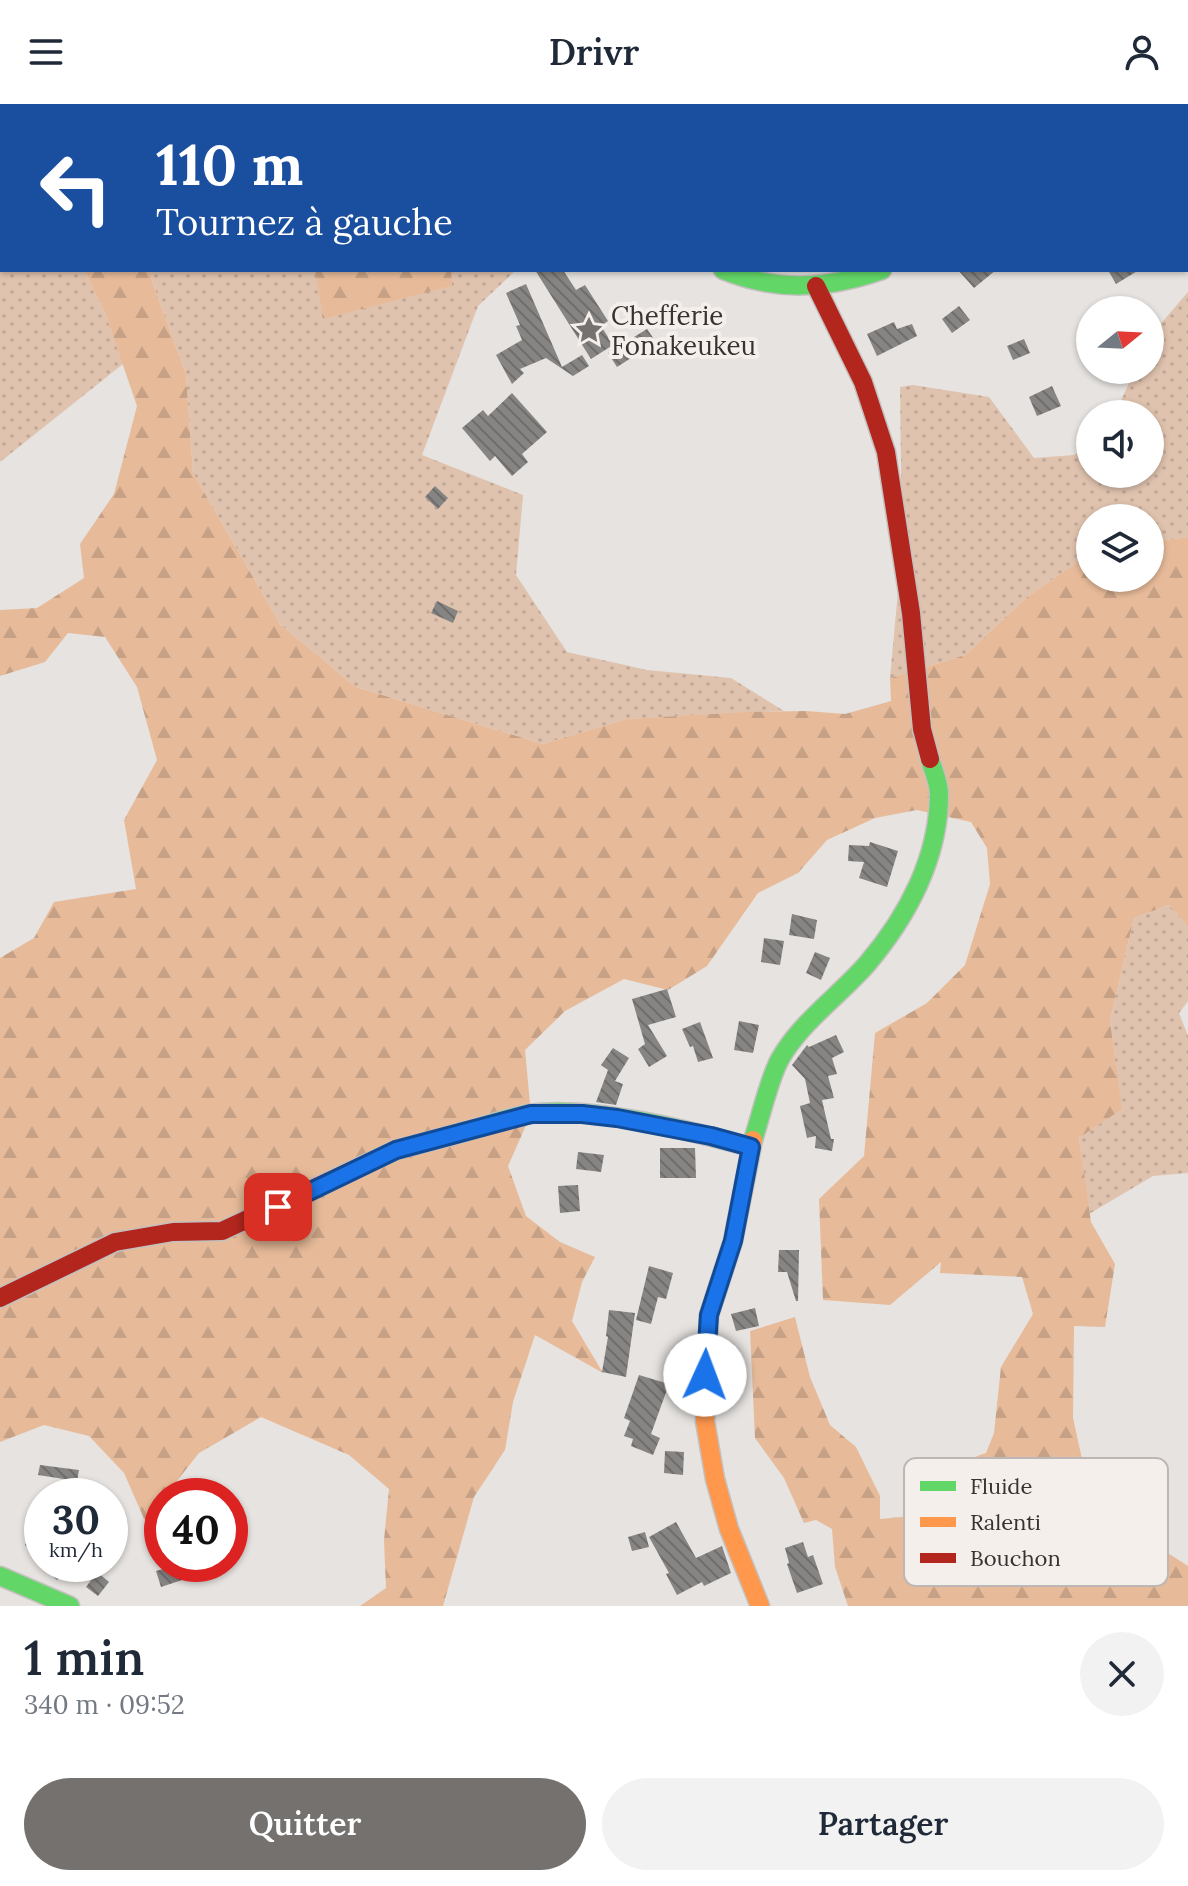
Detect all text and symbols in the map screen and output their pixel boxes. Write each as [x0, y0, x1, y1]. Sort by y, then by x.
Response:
text: Drivr [549, 29, 639, 75]
icon: menu [24, 30, 68, 74]
icon: person [1120, 30, 1164, 74]
text: 110 m [156, 129, 303, 200]
icon: left [24, 136, 128, 240]
text: Tournez à gauche [156, 199, 453, 245]
north arrow [1076, 296, 1164, 384]
map controls [1076, 296, 1164, 592]
place label: Chefferie Fonakeukeu [611, 299, 756, 362]
place icon: Chefferie Fonakeukeu [574, 315, 604, 345]
button: sound [1076, 400, 1164, 488]
button: layers [1076, 504, 1164, 592]
pin [244, 1173, 312, 1241]
icon: arrive [256, 1185, 300, 1229]
position arrow [663, 1333, 747, 1417]
legend [904, 1458, 1168, 1586]
text: Fluide [970, 1472, 1033, 1500]
speed limit sign: 40 [144, 1478, 248, 1582]
text: 30 [52, 1494, 100, 1545]
text: Ralenti [970, 1508, 1041, 1536]
text: km/h [49, 1537, 103, 1562]
text: Bouchon [970, 1544, 1061, 1572]
text: 1 min [24, 1627, 144, 1688]
button: close [1080, 1632, 1164, 1716]
text: 340 m · 09:52 [24, 1688, 185, 1721]
button: Quitter [24, 1778, 586, 1870]
button: Partager [602, 1778, 1164, 1870]

